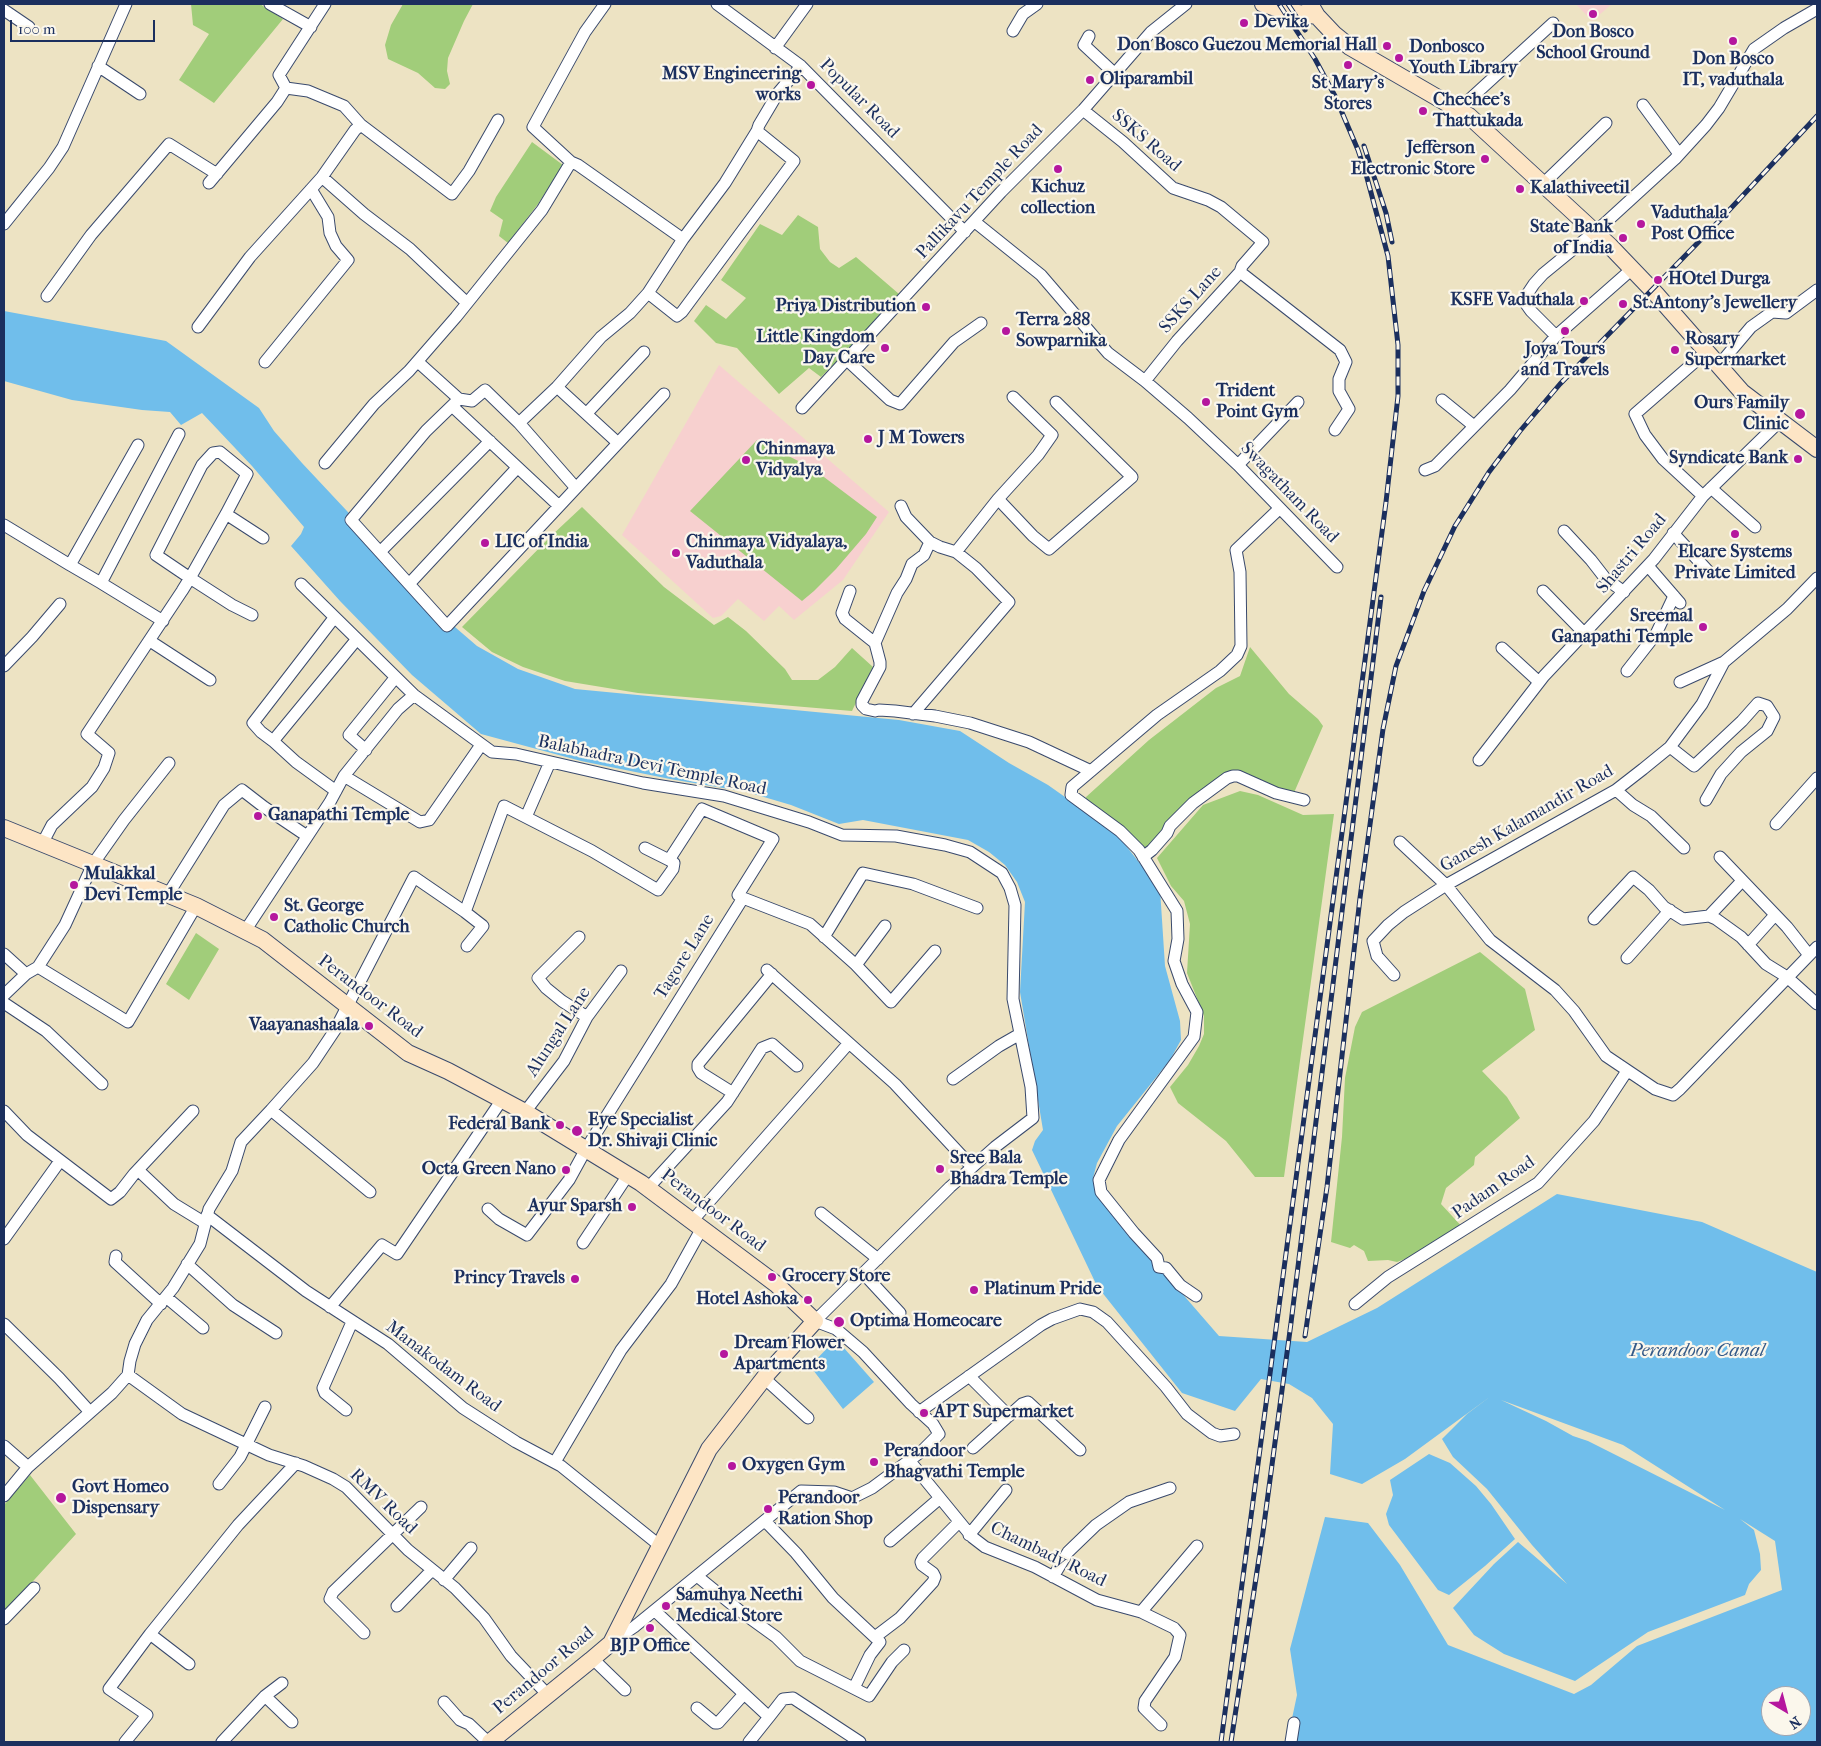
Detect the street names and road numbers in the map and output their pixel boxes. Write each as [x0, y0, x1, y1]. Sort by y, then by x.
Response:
street label: Popular Road [814, 54, 904, 144]
street label: SSKS Road [1107, 105, 1185, 177]
street label: Pallikavu Temple Road [912, 120, 1048, 264]
street label: SSKS Lane [1155, 262, 1227, 338]
street label: Swagatham Road [1235, 438, 1343, 548]
street label: Shastri Road [1592, 510, 1672, 598]
street label: Balabhadra Devi Temple Road [536, 731, 768, 801]
street label: Ganesh Kalamandir Road [1437, 761, 1617, 877]
street label: Tagore Lane [650, 910, 720, 1004]
street label: Perandoor Road [313, 951, 427, 1043]
street label: Alungal Lane [522, 983, 596, 1081]
street label: Padam Road [1448, 1152, 1540, 1224]
street label: Perandoor Road [656, 1165, 770, 1257]
street label: Manakodam Road [381, 1317, 505, 1417]
street label: RMV Road [345, 1465, 421, 1539]
street label: Chambady Road [987, 1518, 1109, 1592]
street label: Perandoor Road [489, 1622, 599, 1720]

